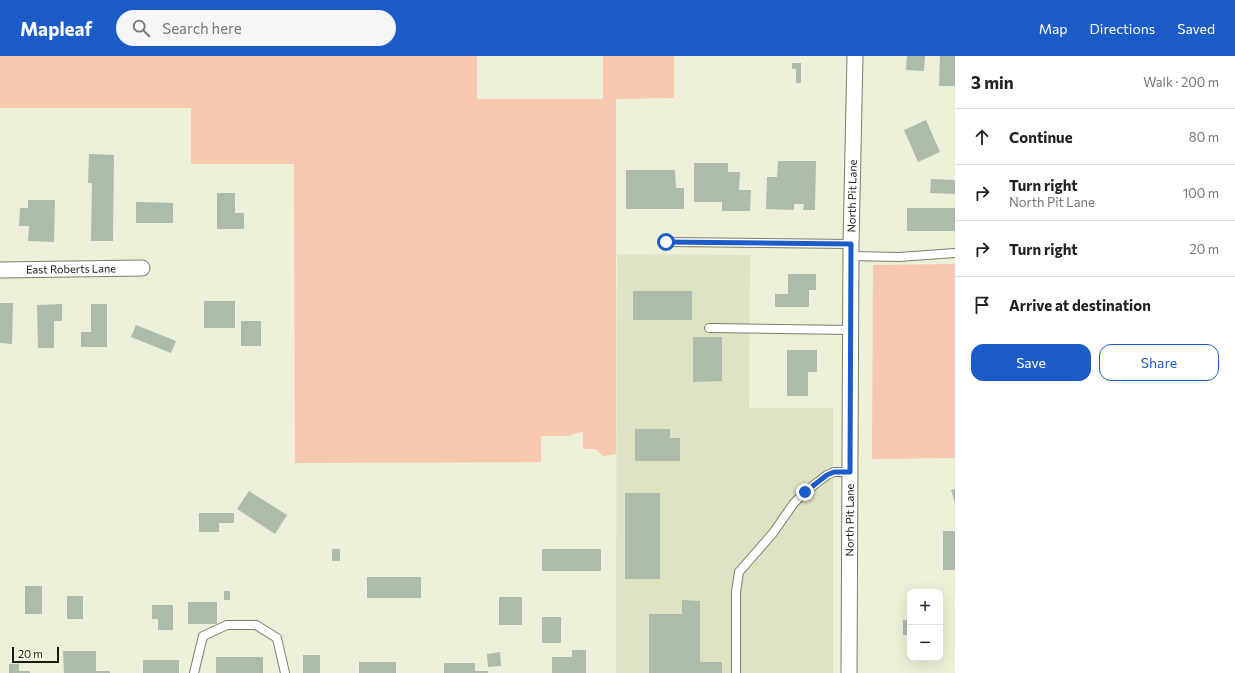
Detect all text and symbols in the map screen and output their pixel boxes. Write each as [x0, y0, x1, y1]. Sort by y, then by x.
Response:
search box [116, 10, 396, 46]
text: Mapleaf [20, 17, 92, 40]
icon: search [130, 17, 152, 39]
text: Search here [162, 19, 242, 37]
text: Map [1039, 20, 1068, 37]
text: Directions [1090, 20, 1155, 37]
text: Saved [1177, 20, 1215, 37]
text: 3 min [971, 72, 1014, 93]
text: Walk · 200 m [1143, 74, 1219, 90]
icon: ahead [971, 126, 993, 148]
text: Continue [1009, 128, 1073, 146]
text: 80 m [1189, 129, 1219, 145]
street label: North Pit Lane [844, 159, 859, 233]
text: Turn right [1009, 176, 1078, 194]
icon: right [971, 182, 993, 204]
text: 100 m [1183, 185, 1219, 201]
text: North Pit Lane [1009, 194, 1095, 210]
route start [657, 233, 675, 251]
icon: right [971, 238, 993, 260]
text: Turn right [1009, 240, 1078, 258]
text: 20 m [1190, 241, 1219, 257]
street label: East Roberts Lane [26, 261, 116, 276]
icon: arrive [971, 294, 993, 316]
text: Arrive at destination [1009, 296, 1151, 314]
button: Save [971, 344, 1091, 381]
button: Share [1099, 344, 1219, 381]
route end [796, 483, 814, 501]
street label: North Pit Lane [843, 483, 856, 556]
map controls [907, 589, 943, 661]
button: + [907, 589, 943, 625]
button: − [907, 625, 943, 661]
scale bar [12, 645, 59, 664]
text: 20 m [18, 647, 43, 660]

